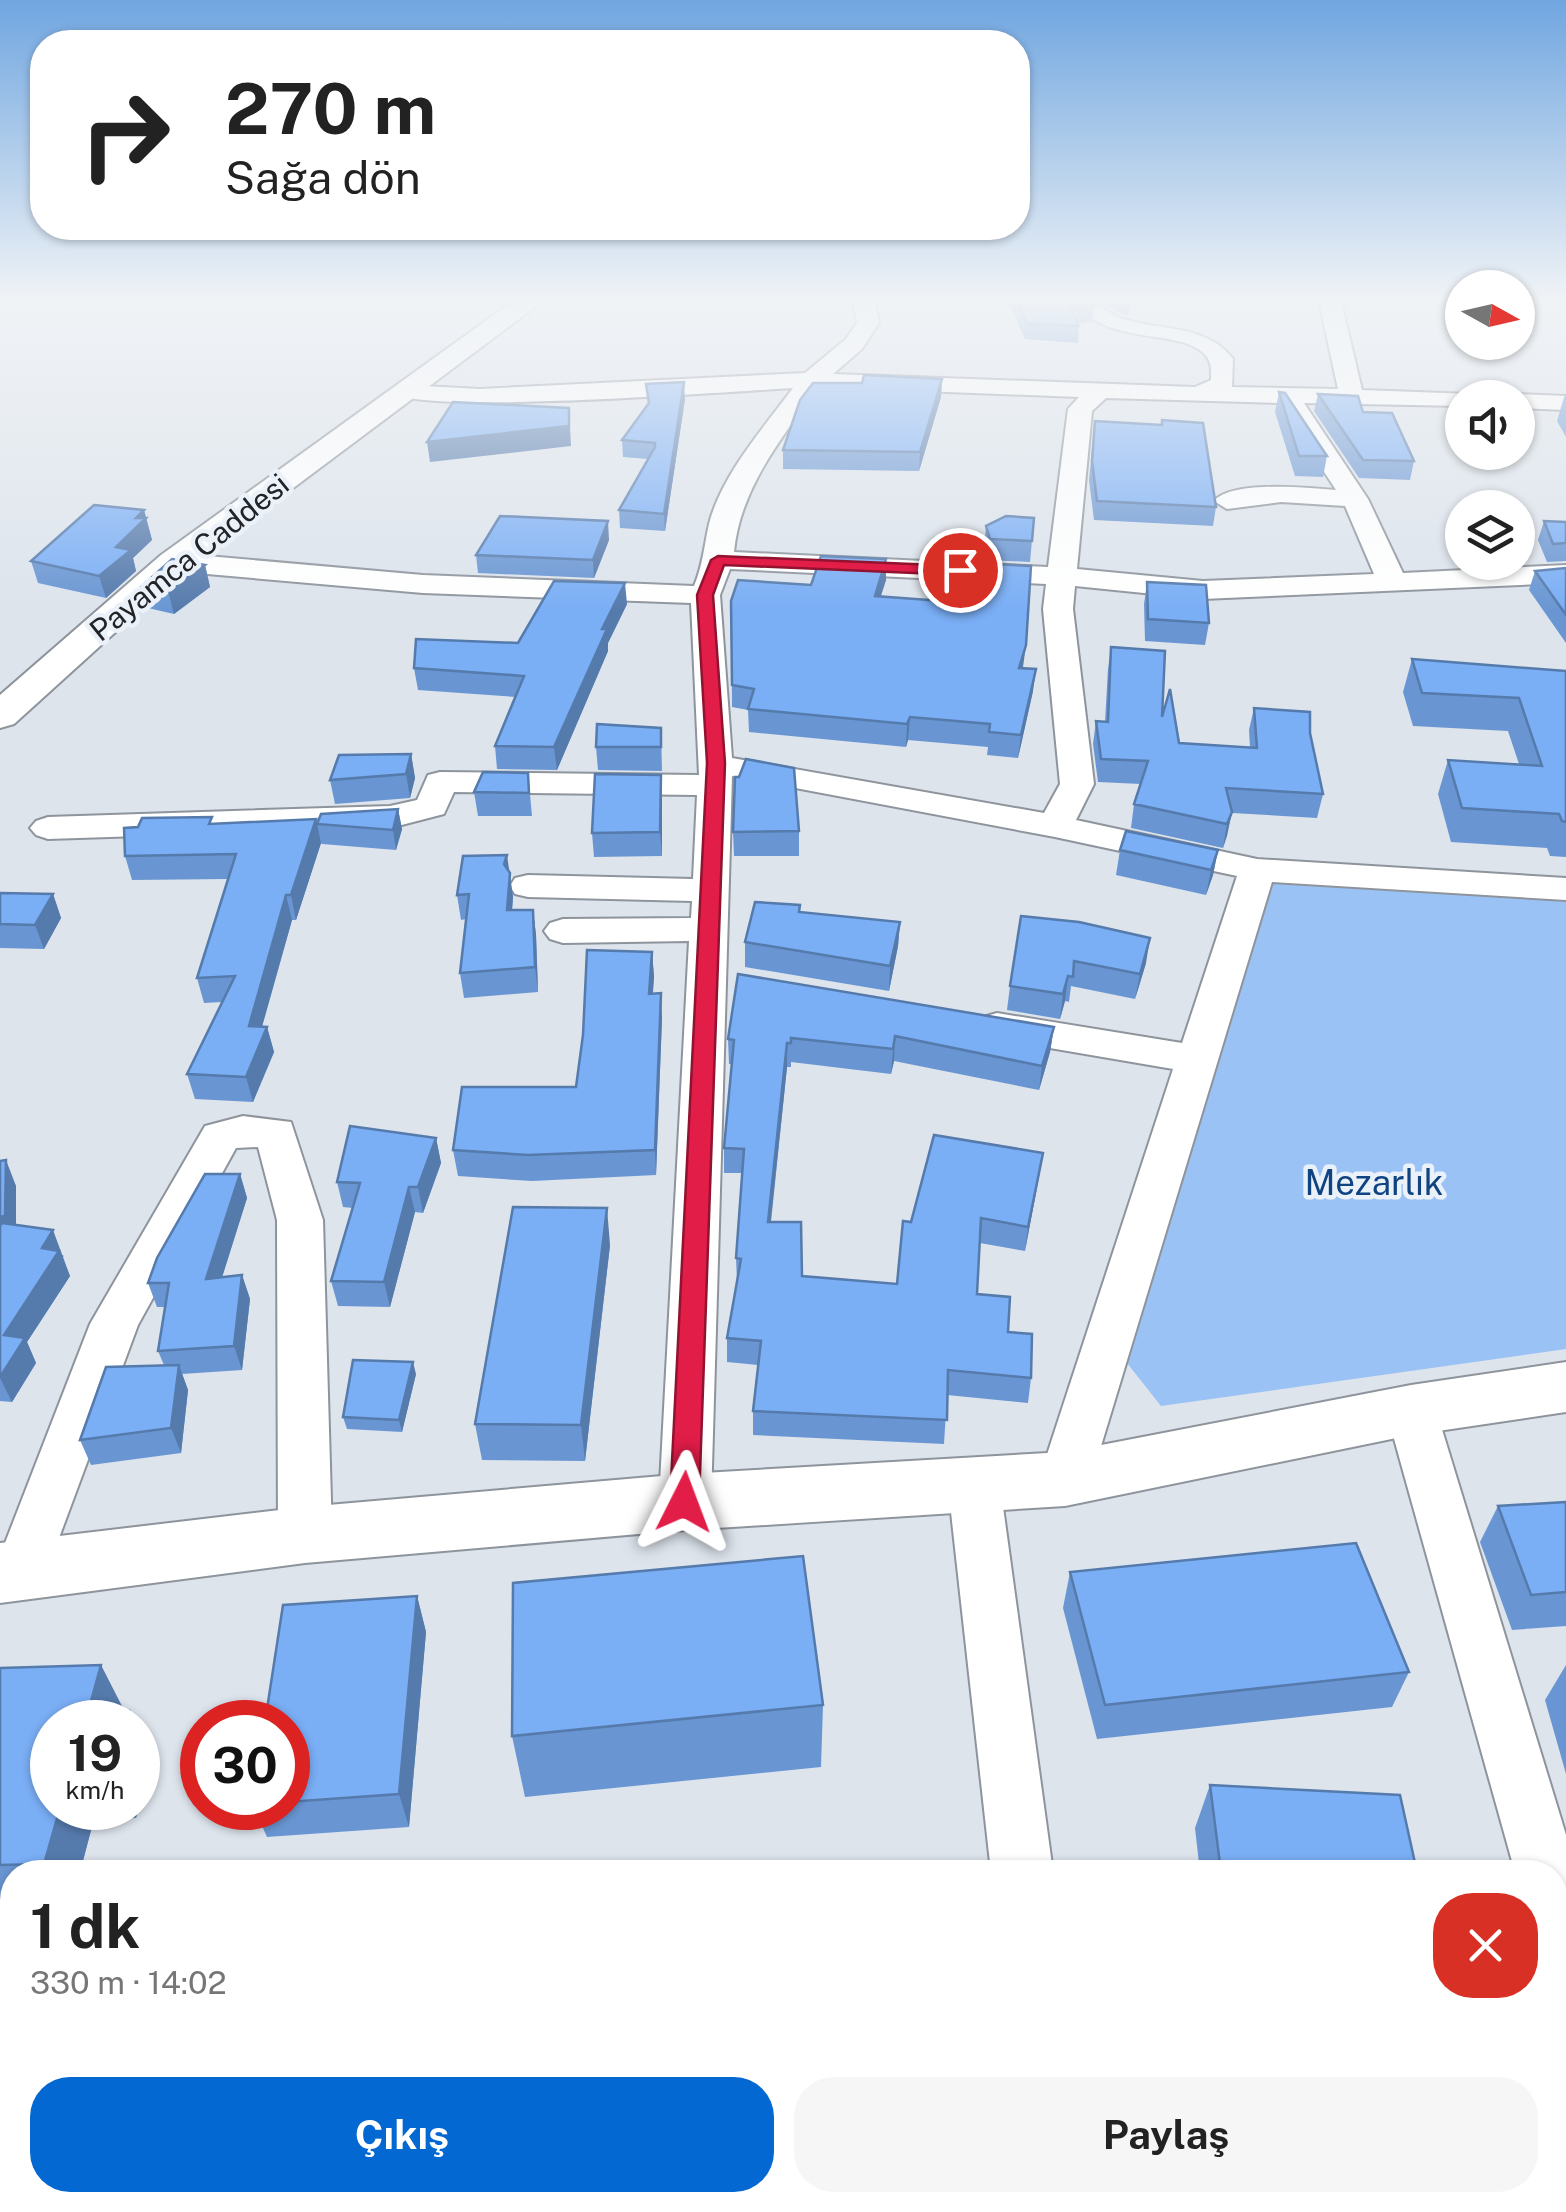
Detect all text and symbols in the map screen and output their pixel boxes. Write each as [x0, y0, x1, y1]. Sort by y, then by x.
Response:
text: 270 m [225, 67, 436, 150]
icon: right [60, 70, 190, 200]
text: Sağa dön [225, 151, 421, 204]
north arrow [1445, 270, 1535, 360]
map controls [1445, 270, 1535, 580]
button: sound [1445, 380, 1535, 470]
street label: Payamca Caddesi [82, 466, 296, 648]
button: layers [1445, 490, 1535, 580]
pin [918, 528, 1003, 613]
icon: arrive [933, 543, 988, 598]
park label: Mezarlık [1305, 1162, 1444, 1203]
position arrow [632, 1450, 736, 1554]
speed limit sign: 30 [180, 1700, 310, 1830]
text: 19 [68, 1723, 122, 1782]
text: km/h [66, 1775, 124, 1805]
text: 1 dk [30, 1891, 140, 1962]
button: close [1433, 1893, 1538, 1998]
text: 330 m · 14:02 [30, 1964, 227, 2001]
button: Çıkış [30, 2077, 774, 2192]
button: Paylaş [794, 2077, 1538, 2192]

